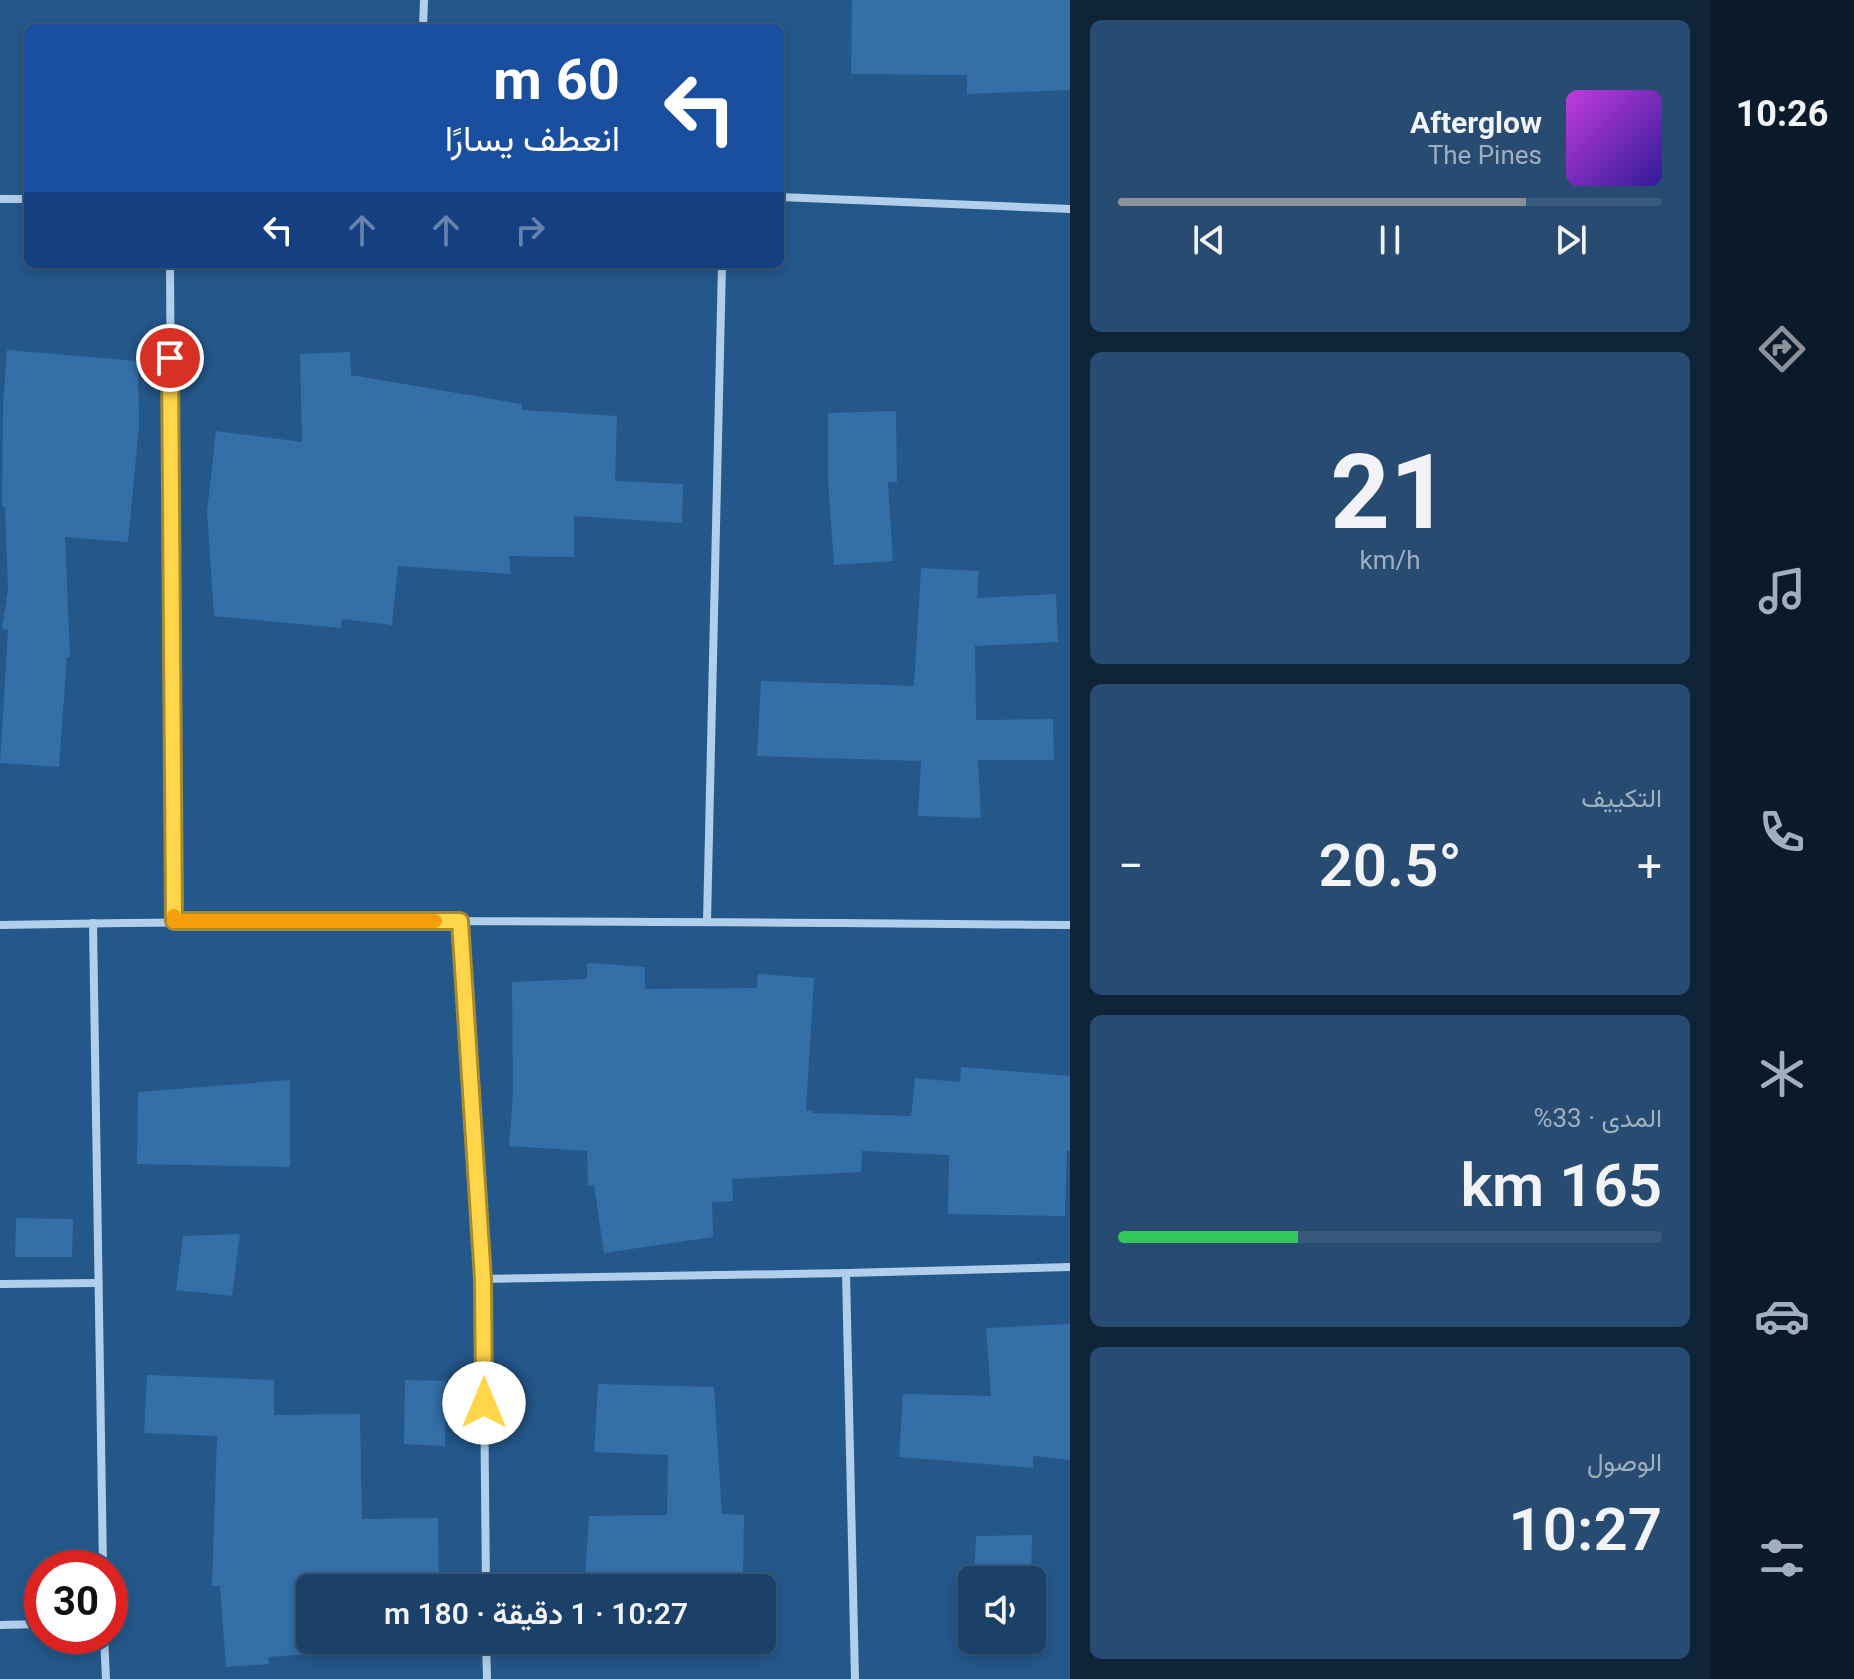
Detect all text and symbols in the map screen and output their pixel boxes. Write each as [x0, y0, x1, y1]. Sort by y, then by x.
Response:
text: 60 m [493, 47, 620, 113]
icon: left [648, 56, 752, 160]
text: 10:26 [1736, 93, 1828, 135]
text: Afterglow [1410, 105, 1542, 140]
text: انعطف يسارًا [445, 118, 620, 160]
text: The Pines [1428, 140, 1542, 170]
icon: left [256, 208, 300, 252]
icon: ahead [340, 208, 384, 252]
icon: ahead [424, 208, 468, 252]
icon: right [508, 208, 552, 252]
icon: previous [1187, 218, 1231, 262]
icon: pause [1368, 218, 1412, 262]
icon: next [1549, 218, 1593, 262]
icon: directions [1754, 321, 1810, 377]
pin [136, 324, 204, 392]
icon: arrive [148, 336, 192, 380]
text: 21 [1330, 432, 1450, 553]
text: km/h [1359, 545, 1421, 575]
icon: music [1754, 563, 1810, 619]
text: التكييف [1581, 783, 1662, 813]
icon: phone [1754, 804, 1810, 860]
text: 20.5° [1319, 830, 1462, 901]
text: − [1118, 840, 1143, 892]
text: + [1637, 840, 1662, 892]
icon: climate [1754, 1046, 1810, 1102]
text: المدى · 33% [1533, 1103, 1662, 1133]
text: 165 km [1460, 1150, 1662, 1221]
icon: car [1754, 1288, 1810, 1344]
position arrow [442, 1361, 526, 1445]
text: الوصول [1587, 1447, 1662, 1477]
text: 10:27 [1509, 1494, 1662, 1565]
icon: filters [1754, 1530, 1810, 1586]
speed limit sign: 30 [24, 1550, 128, 1654]
map controls [958, 1566, 1046, 1654]
button: sound [958, 1566, 1046, 1654]
text: 10:27 · 1 دقيقة · 180 m [384, 1596, 688, 1631]

